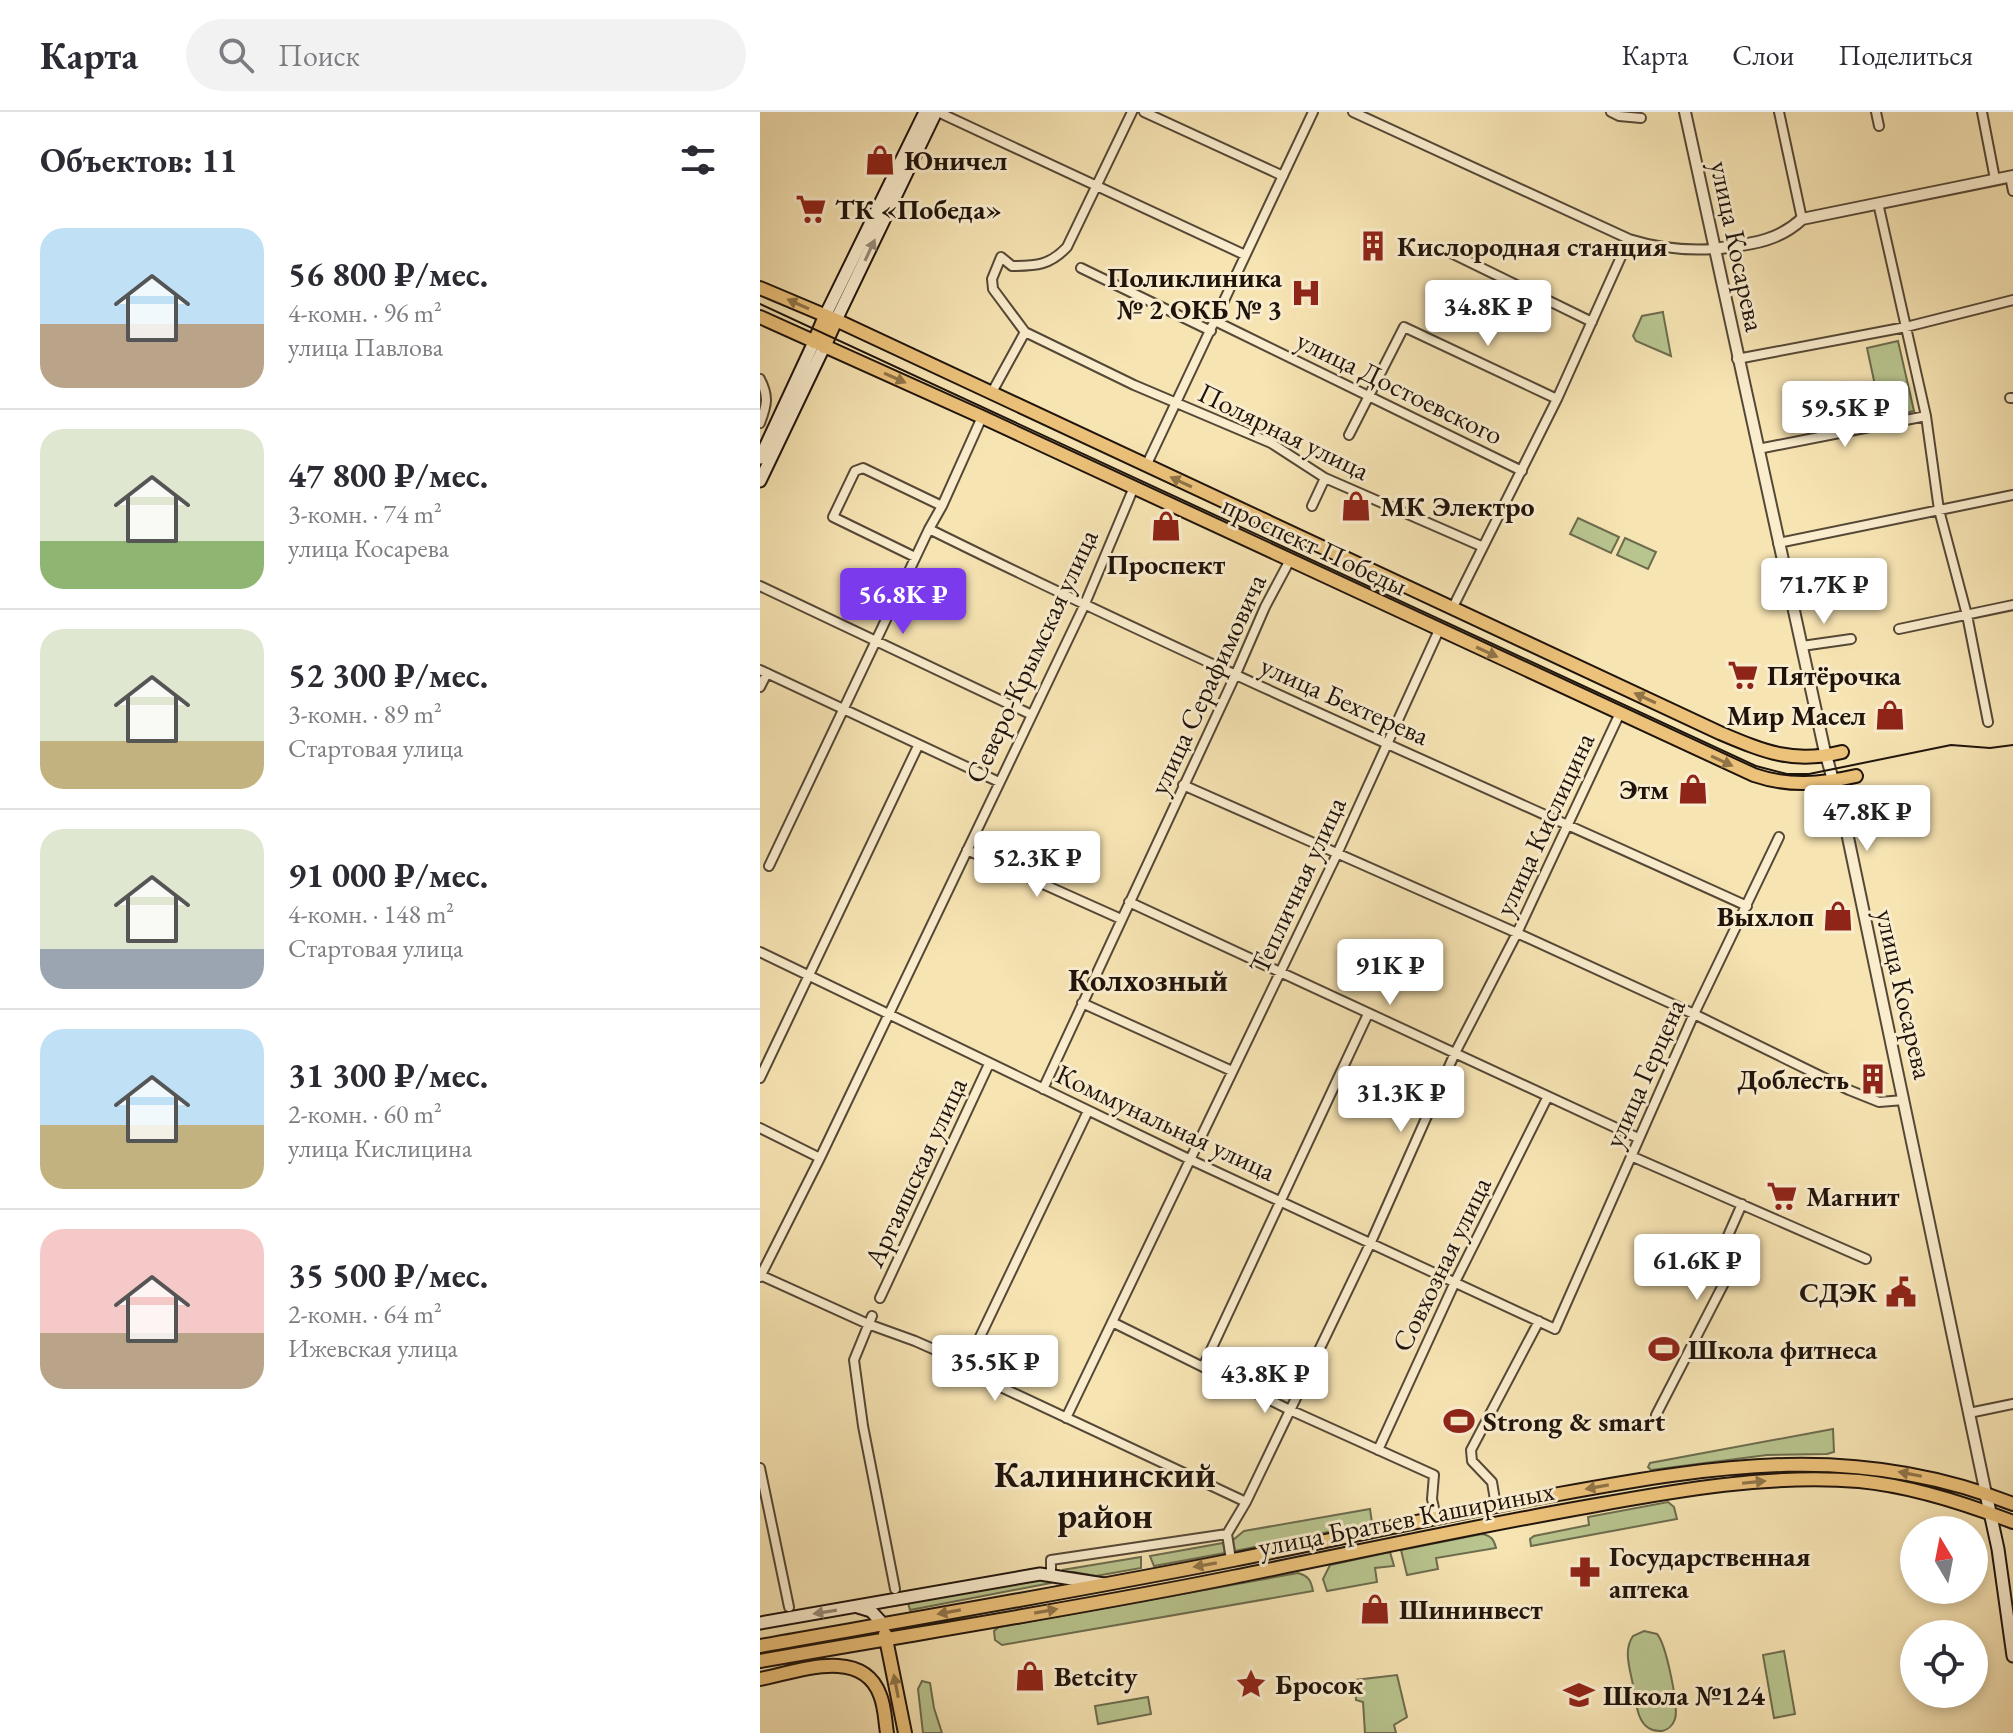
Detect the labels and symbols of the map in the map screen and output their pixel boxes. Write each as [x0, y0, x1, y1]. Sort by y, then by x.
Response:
place label: Юничел [904, 142, 1008, 178]
shop icon: Юничел [863, 143, 897, 177]
street label: улица Косарева [1702, 157, 1774, 335]
place label: ТК «Победа» [835, 191, 1002, 227]
supermarket icon: ТК «Победа» [794, 192, 828, 226]
place label: Кислородная станция [1397, 228, 1667, 264]
building icon: Кислородная станция [1356, 229, 1390, 263]
one-way arrow [863, 239, 877, 262]
place label: Поликлиника № 2 ОКБ № 3 [1107, 259, 1283, 327]
hospital icon: Поликлиника № 2 ОКБ № 3 [1289, 276, 1323, 310]
pin: 34.8K ₽ [1414, 280, 1562, 348]
one-way arrow [786, 298, 810, 311]
street label: улица Достоевского [1291, 321, 1509, 453]
one-way arrow [883, 372, 907, 385]
street label: Полярная улица [1192, 374, 1376, 488]
pin: 59.5K ₽ [1771, 381, 1919, 449]
one-way arrow [1169, 475, 1192, 489]
street label: проспект Победы [1217, 486, 1413, 604]
place label: МК Электро [1380, 488, 1535, 524]
shop icon: МК Электро [1339, 489, 1373, 523]
shop icon: Проспект [1149, 509, 1183, 543]
street label: Северо-Крымская улица [956, 523, 1106, 789]
place label: Проспект [1107, 546, 1226, 582]
pin: 71.7K ₽ [1750, 558, 1898, 626]
street label: улица Серафимовича [1140, 567, 1274, 800]
pin: 56.8K ₽ [829, 568, 977, 636]
one-way arrow [1475, 645, 1498, 658]
street label: улица Бехтерева [1255, 647, 1436, 754]
place label: Пятёрочка [1767, 657, 1902, 693]
supermarket icon: Пятёрочка [1726, 658, 1760, 692]
one-way arrow [1633, 691, 1657, 705]
place label: Мир Масел [1727, 697, 1866, 733]
shop icon: Мир Масел [1873, 698, 1907, 732]
street label: улица Кислицина [1486, 726, 1603, 921]
one-way arrow [1711, 754, 1734, 768]
place label: Этм [1619, 771, 1669, 807]
shop icon: Этм [1676, 772, 1710, 806]
pin: 47.8K ₽ [1793, 785, 1941, 853]
street label: Тепличная улица [1240, 790, 1354, 979]
pin: 52.3K ₽ [963, 831, 1111, 899]
place label: Выхлоп [1717, 898, 1814, 934]
shop icon: Выхлоп [1821, 899, 1855, 933]
street label: улица Косарева [1868, 905, 1942, 1083]
pin: 91K ₽ [1334, 939, 1446, 1007]
district label: Колхозный [1068, 959, 1228, 1001]
street label: улица Герцена [1595, 992, 1693, 1153]
street label: Коммунальная улица [1050, 1055, 1282, 1189]
place label: Доблесть [1737, 1061, 1849, 1097]
building icon: Доблесть [1856, 1062, 1890, 1096]
pin: 31.3K ₽ [1327, 1066, 1475, 1134]
street label: Аргаяшская улица [855, 1071, 975, 1274]
street label: Совхозная улица [1383, 1170, 1499, 1357]
place label: Магнит [1806, 1178, 1900, 1214]
supermarket icon: Магнит [1765, 1179, 1799, 1213]
pin: 61.6K ₽ [1623, 1234, 1771, 1302]
place label: СДЭК [1799, 1274, 1878, 1310]
public building icon: СДЭК [1884, 1275, 1918, 1309]
place label: Школа фитнеса [1688, 1331, 1878, 1367]
sports icon: Школа фитнеса [1647, 1332, 1681, 1366]
pin: 35.5K ₽ [921, 1335, 1069, 1403]
pin: 43.8K ₽ [1191, 1347, 1339, 1415]
place label: Strong & smart [1483, 1403, 1666, 1439]
sports icon: Strong & smart [1442, 1404, 1476, 1438]
district label: Калининский район [994, 1451, 1216, 1539]
one-way arrow [1898, 1467, 1923, 1480]
street label: улица Братьев Кашириных [1255, 1472, 1557, 1564]
one-way arrow [1742, 1475, 1767, 1488]
one-way arrow [1584, 1482, 1609, 1494]
north arrow [1900, 1516, 1988, 1604]
place label: Государственная аптека [1609, 1538, 1810, 1606]
pharmacy icon: Государственная аптека [1568, 1555, 1602, 1589]
one-way arrow [1192, 1560, 1217, 1572]
place label: Шининвест [1399, 1591, 1543, 1627]
shop icon: Шининвест [1358, 1592, 1392, 1626]
one-way arrow [1034, 1604, 1059, 1616]
one-way arrow [812, 1606, 837, 1619]
one-way arrow [936, 1606, 961, 1618]
place label: Betcity [1054, 1658, 1138, 1694]
shop icon: Betcity [1013, 1659, 1047, 1693]
place label: Бросок [1275, 1666, 1364, 1702]
place icon: Бросок [1234, 1667, 1268, 1701]
one-way arrow [889, 1673, 902, 1698]
place label: Школа №124 [1603, 1677, 1766, 1713]
school or university icon: Школа №124 [1562, 1678, 1596, 1712]

